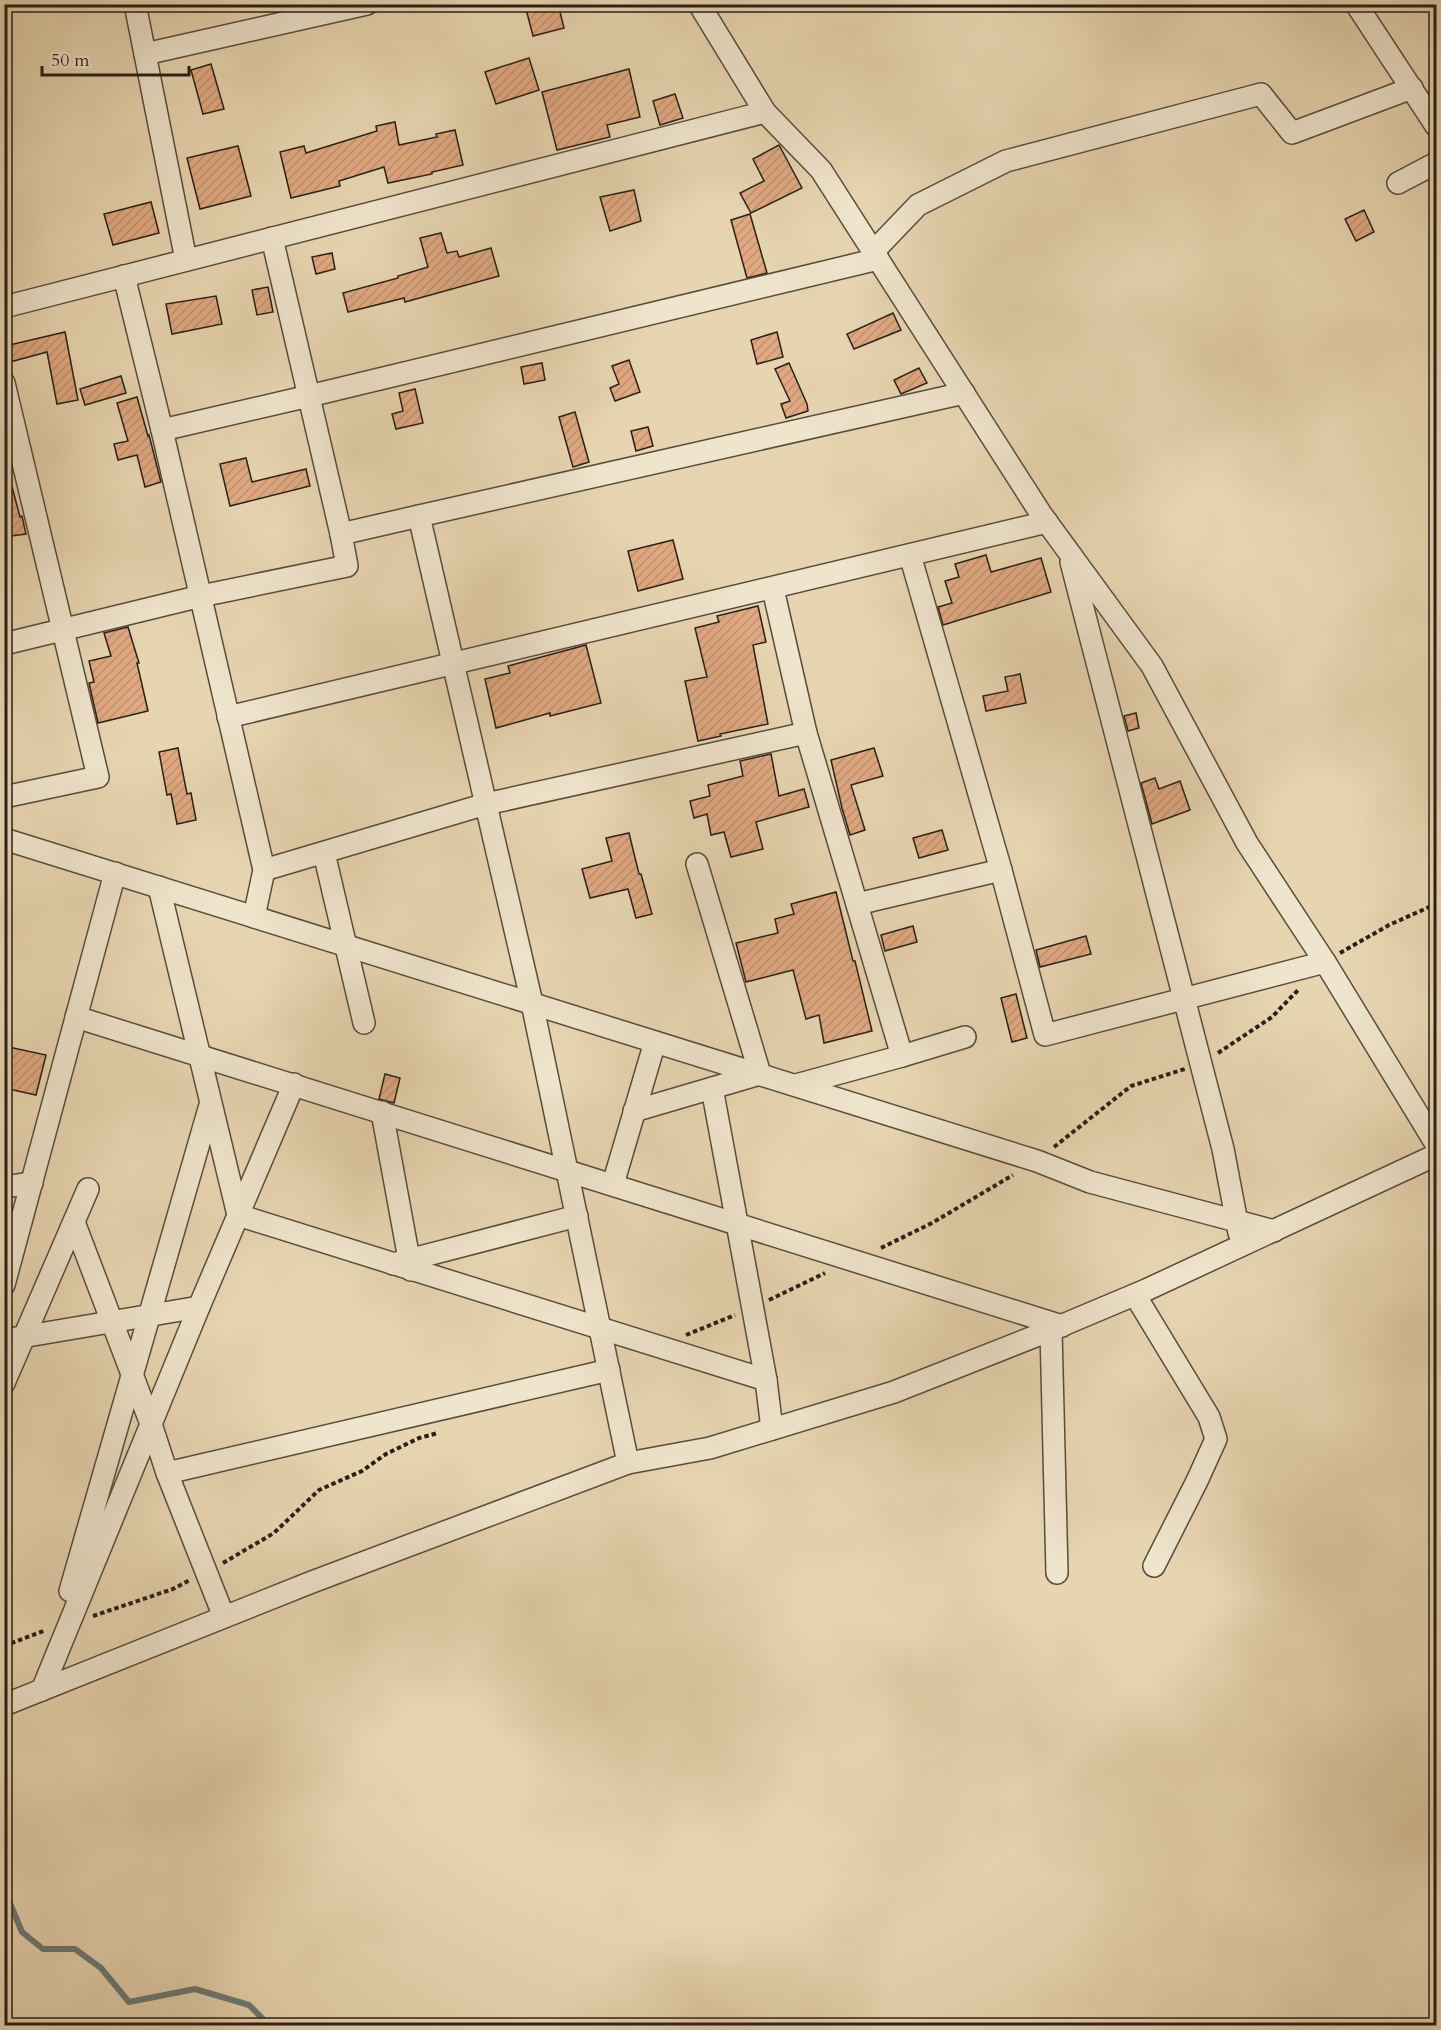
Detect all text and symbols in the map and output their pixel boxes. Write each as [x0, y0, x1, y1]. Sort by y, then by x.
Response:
scale bar [42, 39, 189, 77]
text: 50 m [51, 48, 90, 73]

